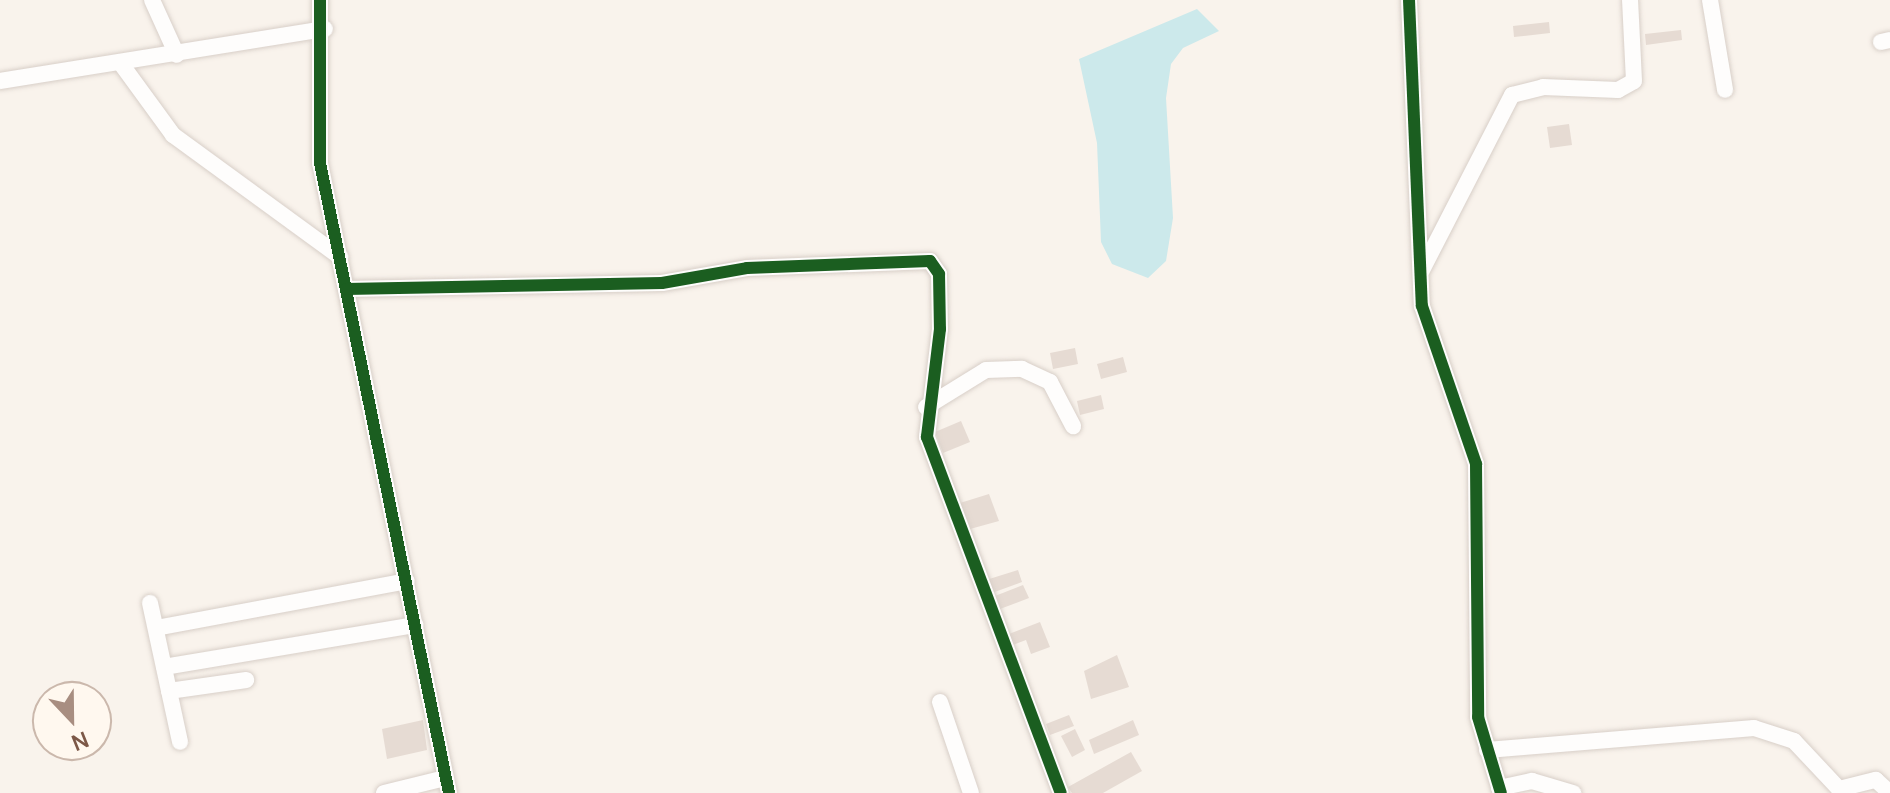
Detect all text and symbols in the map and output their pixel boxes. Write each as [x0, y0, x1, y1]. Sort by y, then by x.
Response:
north arrow [32, 681, 112, 761]
text: N [67, 725, 93, 758]

